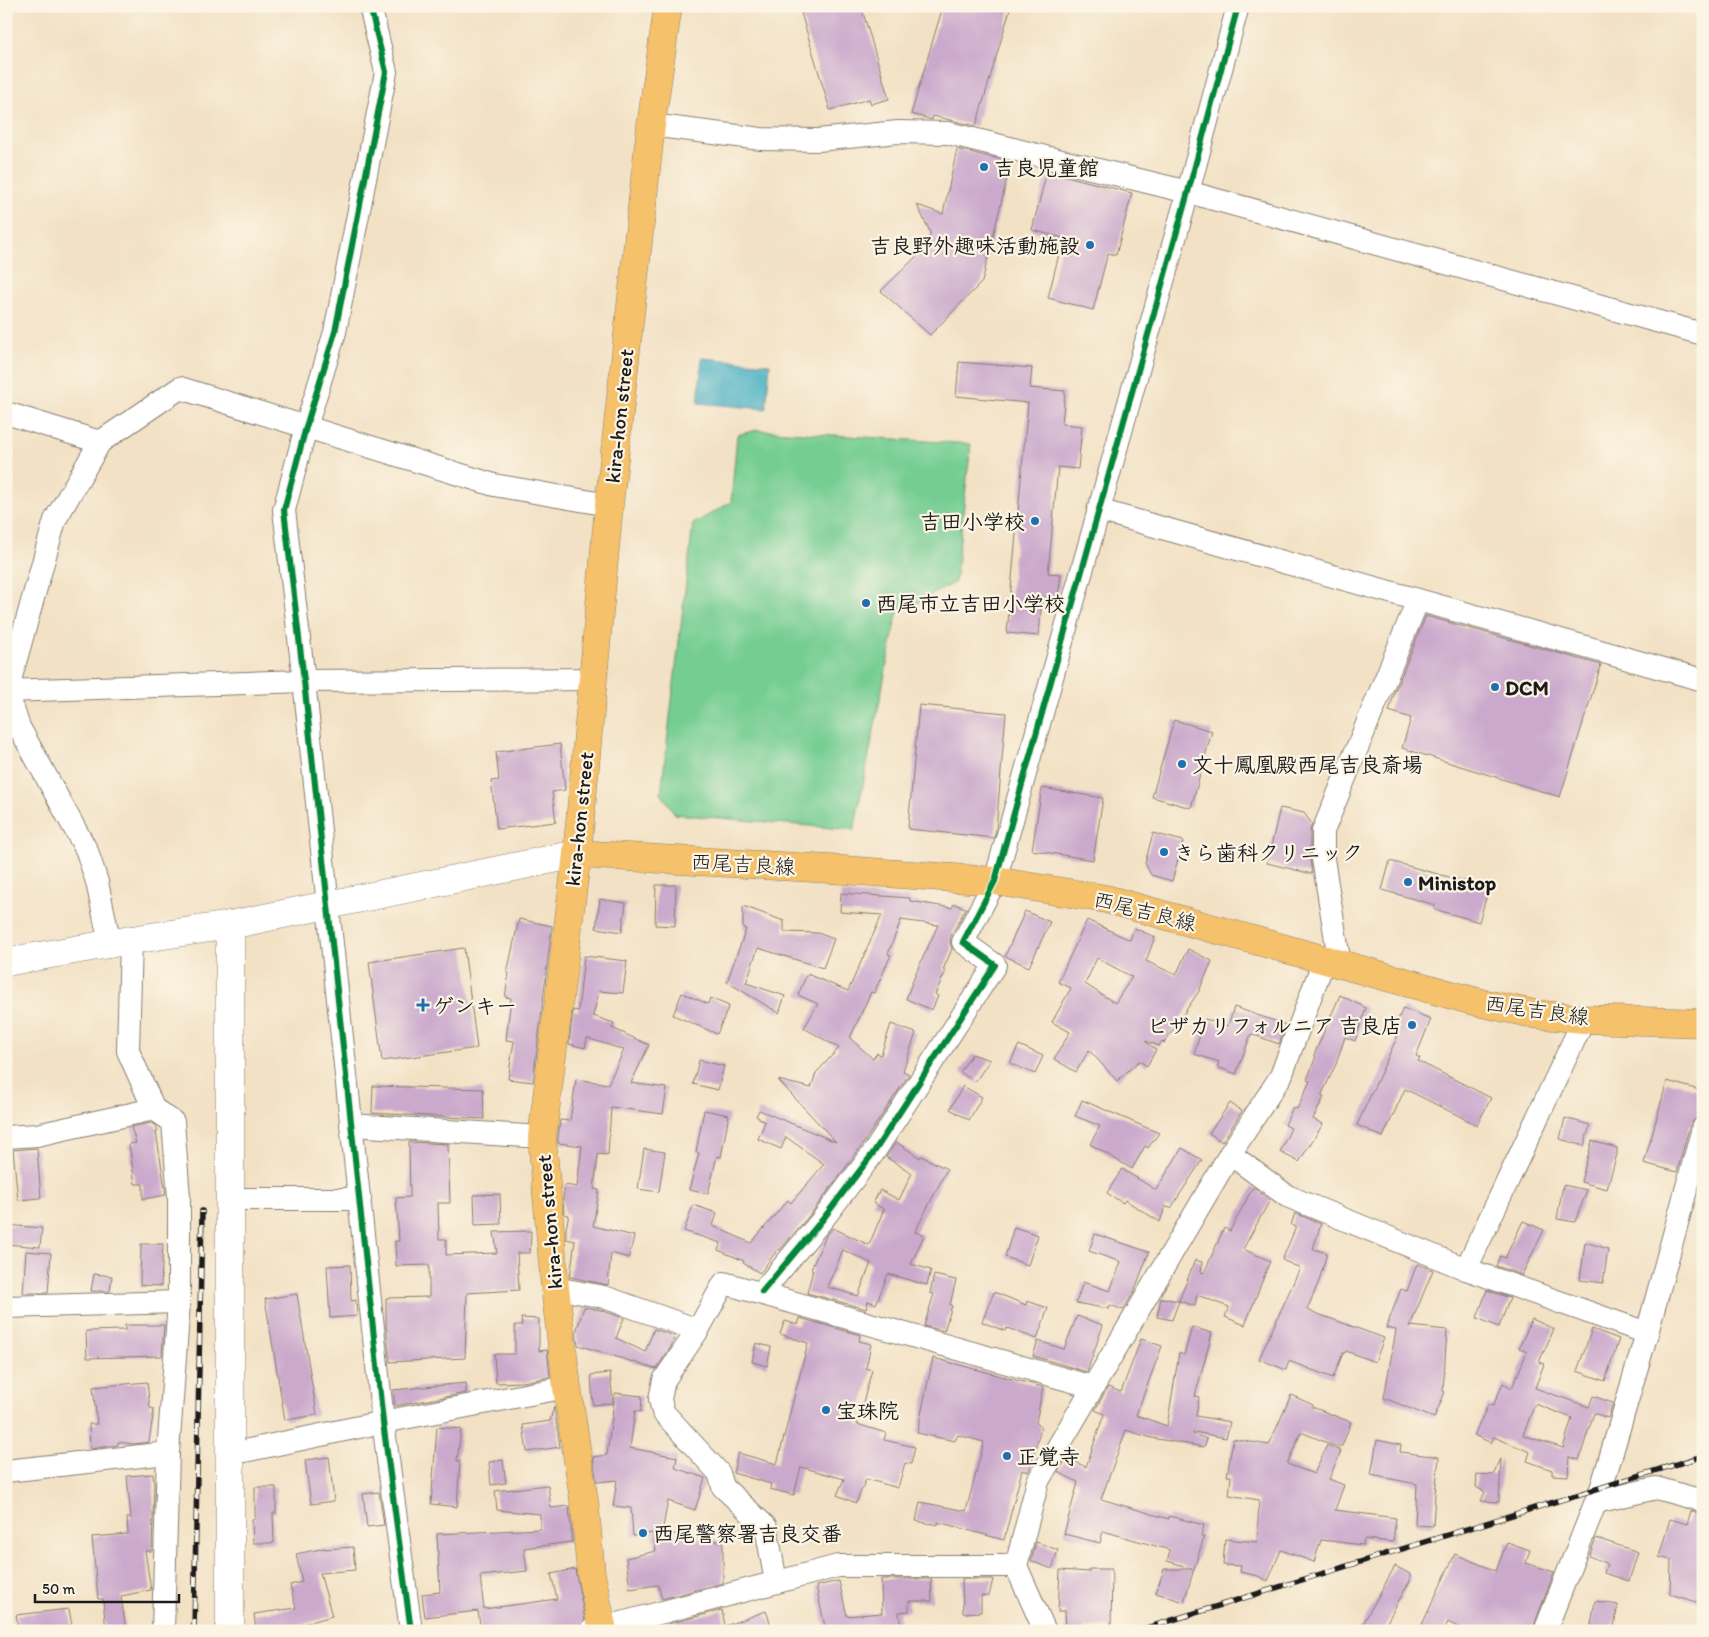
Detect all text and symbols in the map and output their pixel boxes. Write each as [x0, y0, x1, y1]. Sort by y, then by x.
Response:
place label: 吉良児童館 [994, 155, 1099, 180]
marker: 吉良児童館 [978, 161, 990, 173]
place label: 吉良野外趣味活動施設 [870, 233, 1080, 258]
marker: 吉良野外趣味活動施設 [1084, 239, 1096, 251]
street label: kira-hon street [600, 348, 638, 484]
place label: 吉田小学校 [920, 509, 1025, 534]
marker: 吉田小学校 [1029, 515, 1041, 527]
place label: 西尾市立吉田小学校 [876, 591, 1065, 616]
marker: 西尾市立吉田小学校 [860, 597, 872, 609]
place label: DCM [1505, 675, 1549, 700]
marker: DCM [1489, 681, 1501, 693]
street label: kira-hon street [560, 751, 598, 887]
place label: 文十鳳凰殿西尾吉良斎場 [1192, 752, 1423, 777]
marker: 文十鳳凰殿西尾吉良斎場 [1176, 758, 1188, 770]
place label: きら歯科クリニック [1174, 840, 1363, 865]
marker: きら歯科クリニック [1158, 846, 1170, 858]
street label: 西尾吉良線 [690, 849, 796, 879]
place label: Ministop [1418, 870, 1496, 896]
marker: Ministop [1402, 876, 1414, 888]
street label: 西尾吉良線 [1091, 886, 1199, 936]
street label: 西尾吉良線 [1483, 990, 1591, 1030]
place label: ゲンキー [433, 993, 517, 1018]
marker: ゲンキー [417, 999, 429, 1011]
place label: ピザカリフォルニア 吉良店 [1147, 1013, 1402, 1038]
marker: ピザカリフォルニア 吉良店 [1406, 1019, 1418, 1031]
street label: kira-hon street [531, 1154, 567, 1290]
place label: 宝珠院 [836, 1398, 899, 1423]
marker: 宝珠院 [820, 1404, 832, 1416]
place label: 正覚寺 [1017, 1444, 1080, 1469]
marker: 正覚寺 [1001, 1450, 1013, 1462]
place label: 西尾警察署吉良交番 [653, 1521, 842, 1546]
marker: 西尾警察署吉良交番 [637, 1527, 649, 1539]
scale bar [35, 1572, 179, 1604]
text: 50 m [42, 1580, 75, 1598]

